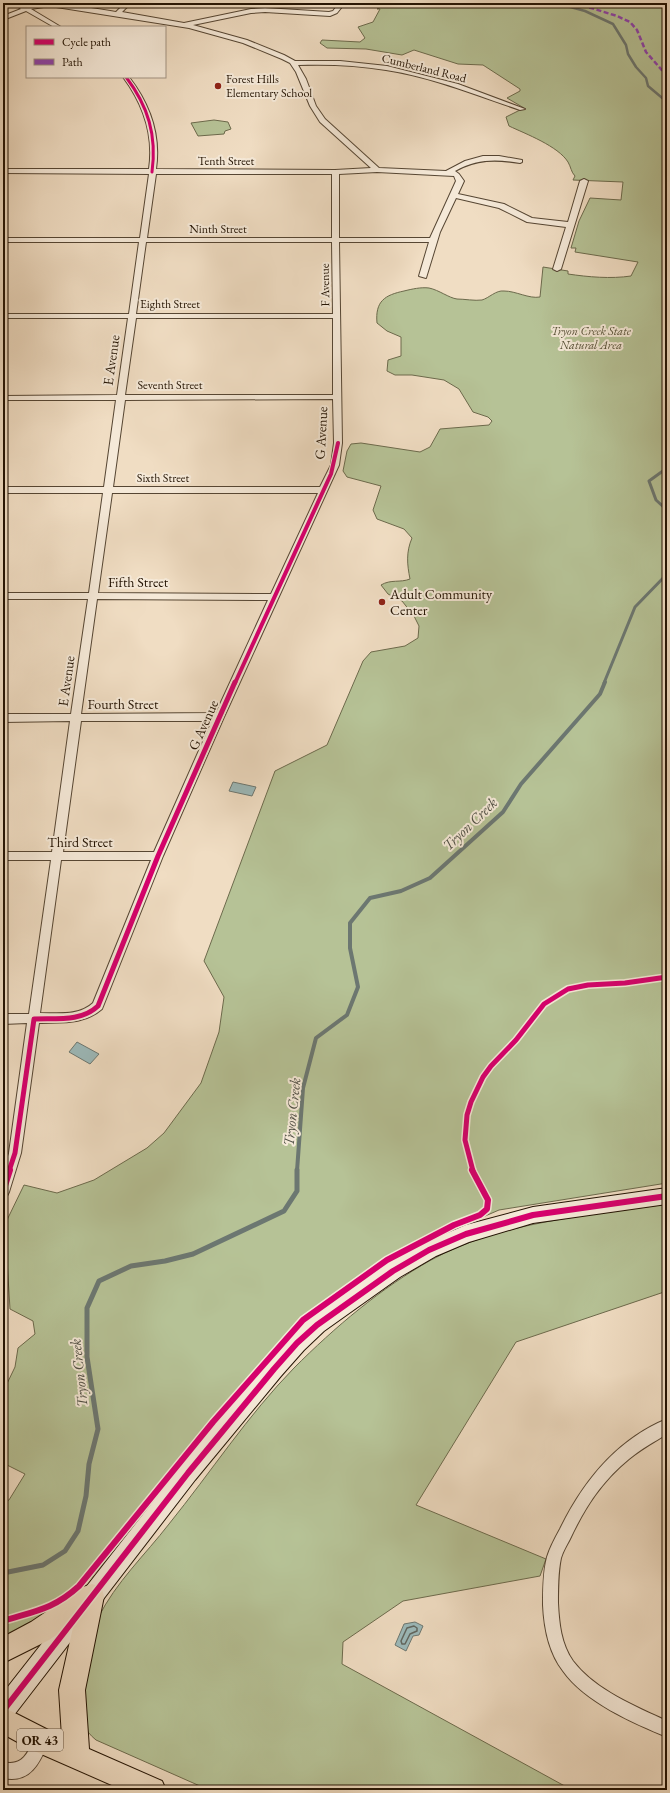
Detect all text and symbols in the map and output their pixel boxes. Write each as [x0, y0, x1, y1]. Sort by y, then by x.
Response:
legend [26, 26, 166, 78]
text: Cycle path [62, 34, 111, 50]
street label: Cumberland Road [380, 50, 469, 86]
text: Path [62, 54, 83, 70]
place label: Forest Hills Elementary School [226, 71, 312, 101]
marker: Forest Hills Elementary School [213, 81, 223, 91]
street label: Tenth Street [198, 153, 254, 169]
street label: Ninth Street [189, 221, 247, 237]
street label: F Avenue [317, 263, 333, 307]
street label: Eighth Street [140, 296, 200, 312]
park label: Tryon Creek State Natural Area [551, 323, 632, 353]
street label: E Avenue [99, 333, 124, 386]
street label: Seventh Street [138, 377, 203, 393]
street label: G Avenue [311, 405, 331, 460]
street label: Sixth Street [137, 470, 189, 486]
street label: Fifth Street [108, 573, 169, 591]
place label: Adult Community Center [389, 585, 493, 619]
marker: Adult Community Center [377, 597, 387, 607]
street label: E Avenue [54, 654, 79, 707]
street label: Fourth Street [88, 695, 159, 713]
street label: G Avenue [184, 697, 222, 753]
water label: Tryon Creek [438, 793, 501, 854]
street label: Third Street [47, 833, 113, 851]
water label: Tryon Creek [278, 1077, 305, 1147]
water label: Tryon Creek [65, 1338, 92, 1408]
road number: OR 43 [17, 1729, 63, 1751]

